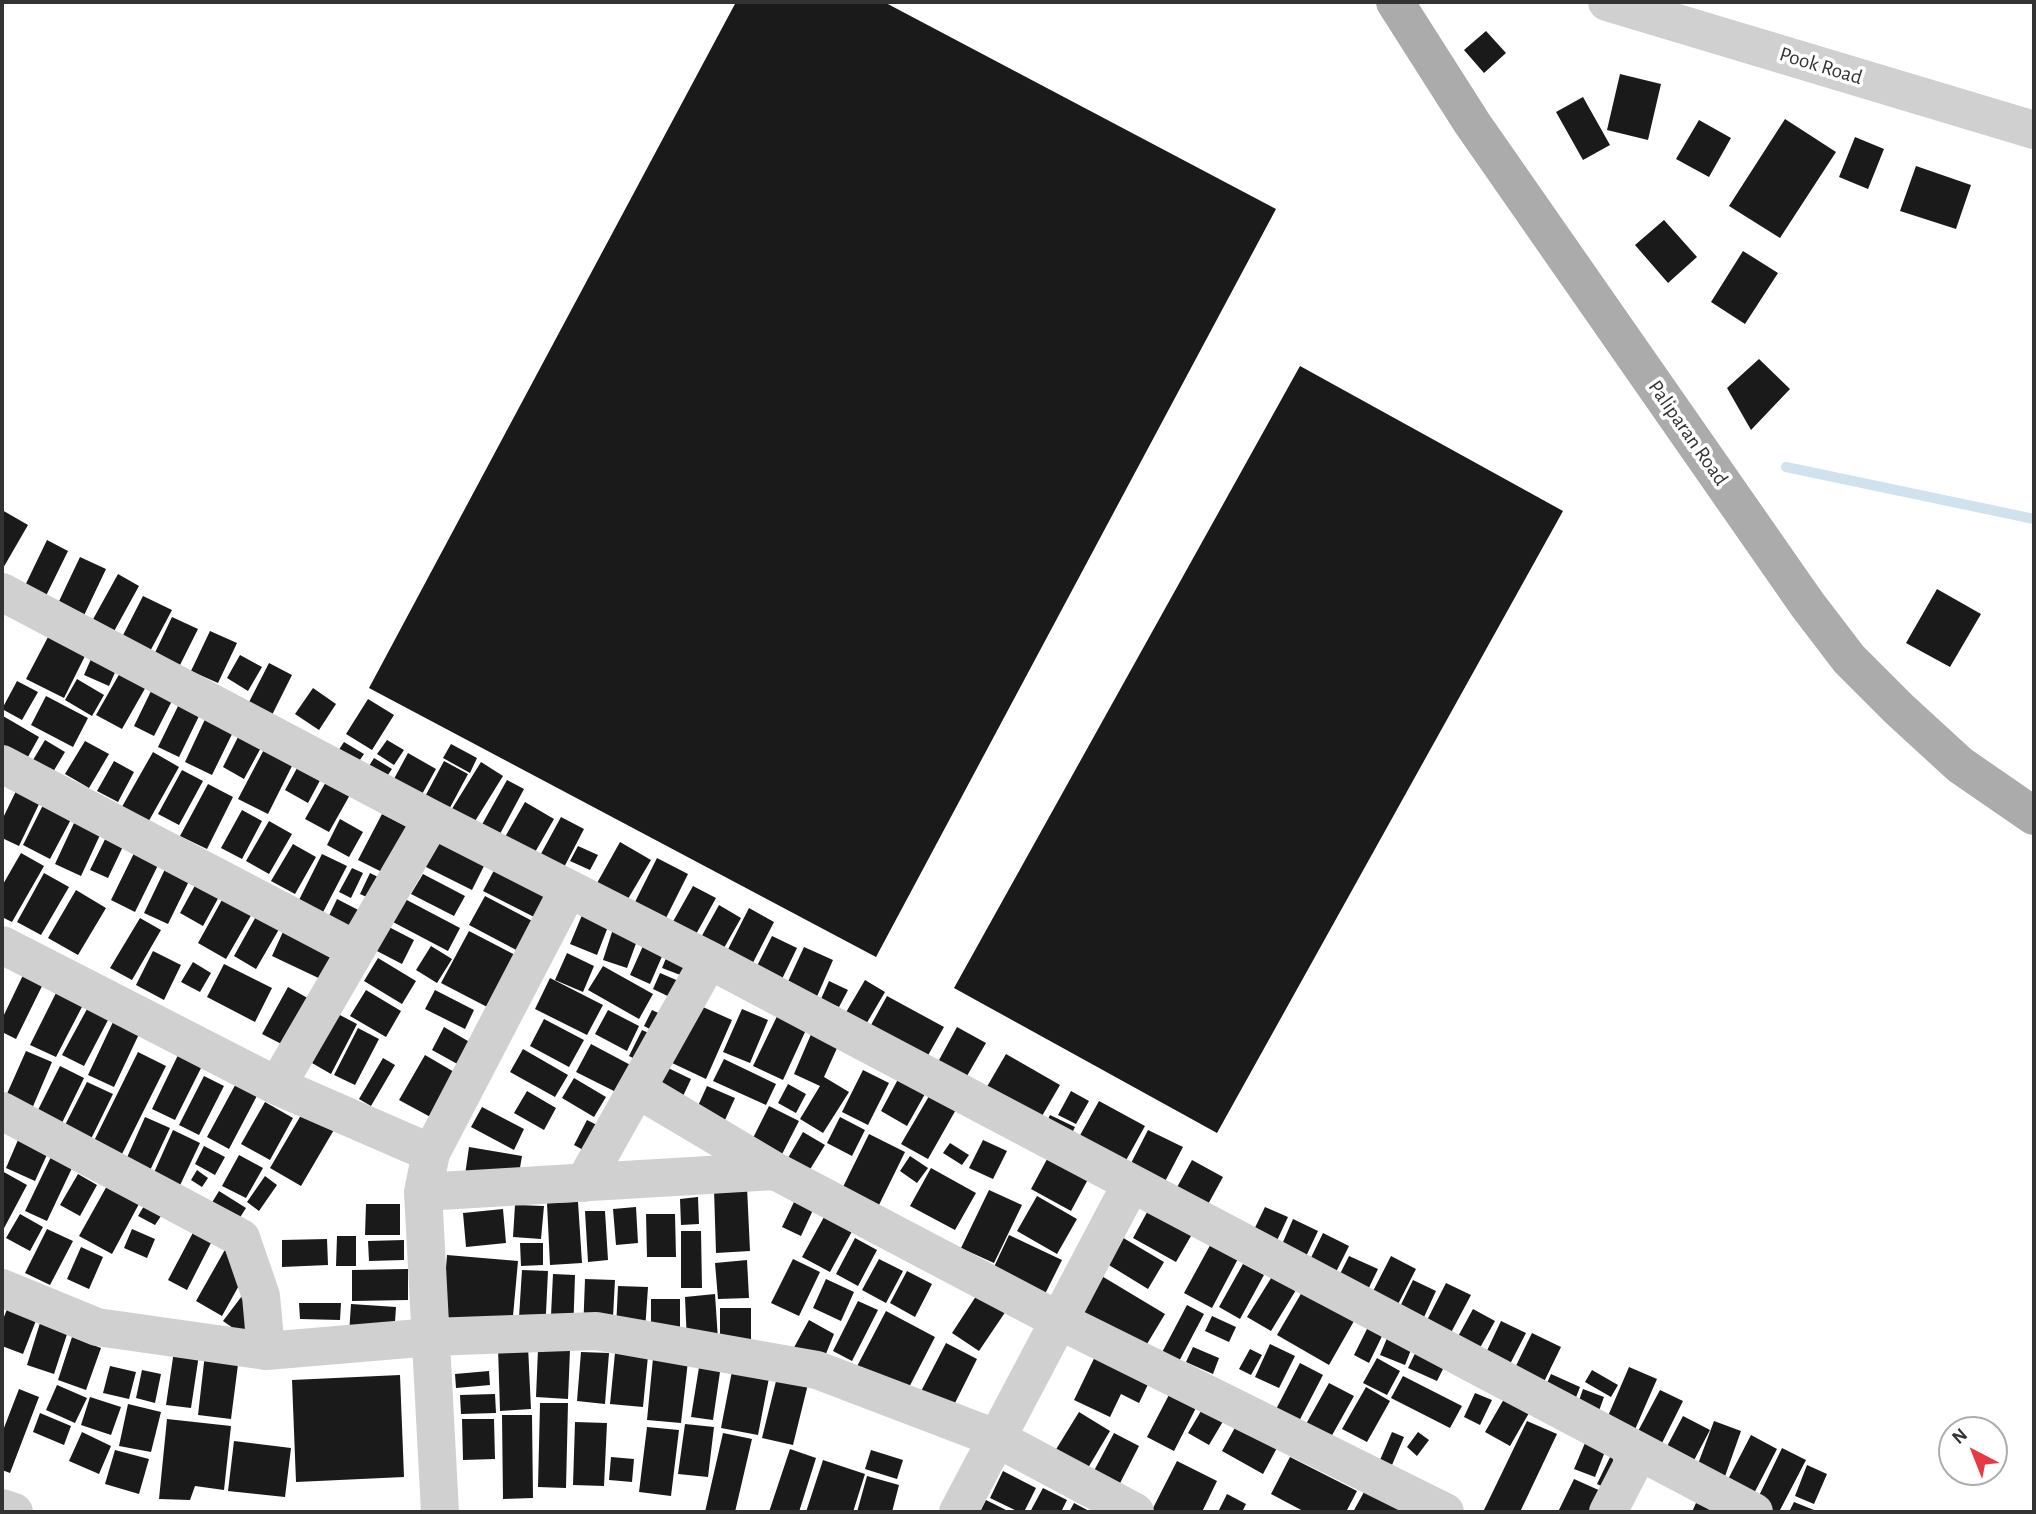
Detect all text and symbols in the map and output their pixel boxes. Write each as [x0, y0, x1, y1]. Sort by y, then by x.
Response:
street label: Pook Road [1776, 41, 1866, 91]
street label: Paliparan Road [1643, 376, 1733, 490]
north arrow [1938, 1416, 2008, 1486]
text: N [1949, 1425, 1971, 1448]

